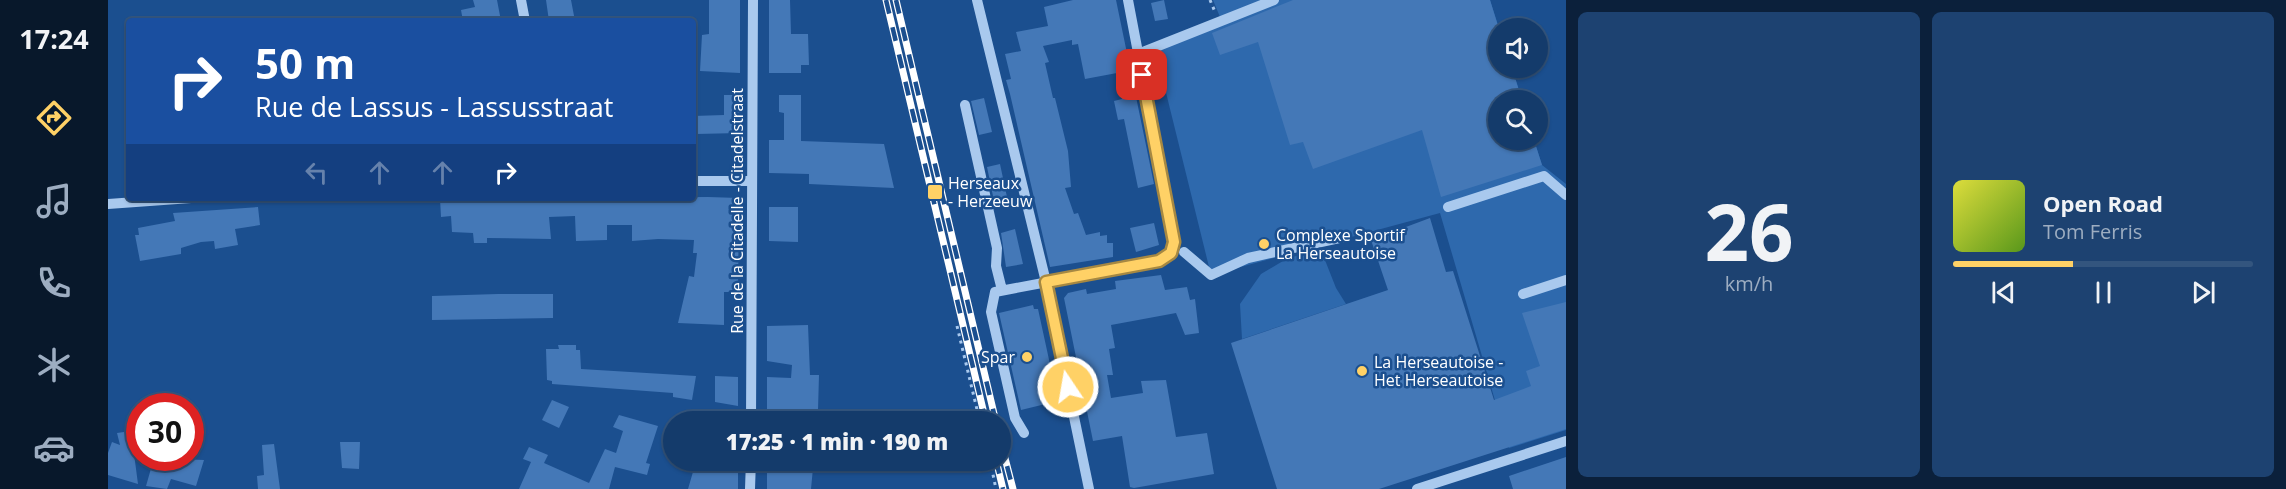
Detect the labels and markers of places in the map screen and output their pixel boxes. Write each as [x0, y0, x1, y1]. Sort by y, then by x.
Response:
pin [1116, 49, 1167, 100]
place label: Herseaux - Herzeeuw [948, 172, 1033, 212]
marker: Herseaux - Herzeeuw [926, 183, 944, 201]
place label: Complexe Sportif La Herseautoise [1276, 224, 1406, 264]
marker: Complexe Sportif La Herseautoise [1257, 237, 1271, 251]
place label: Spar [981, 346, 1015, 368]
marker: Spar [1020, 350, 1034, 364]
place label: La Herseautoise - Het Herseautoise [1374, 351, 1503, 391]
marker: La Herseautoise - Het Herseautoise [1355, 364, 1369, 378]

